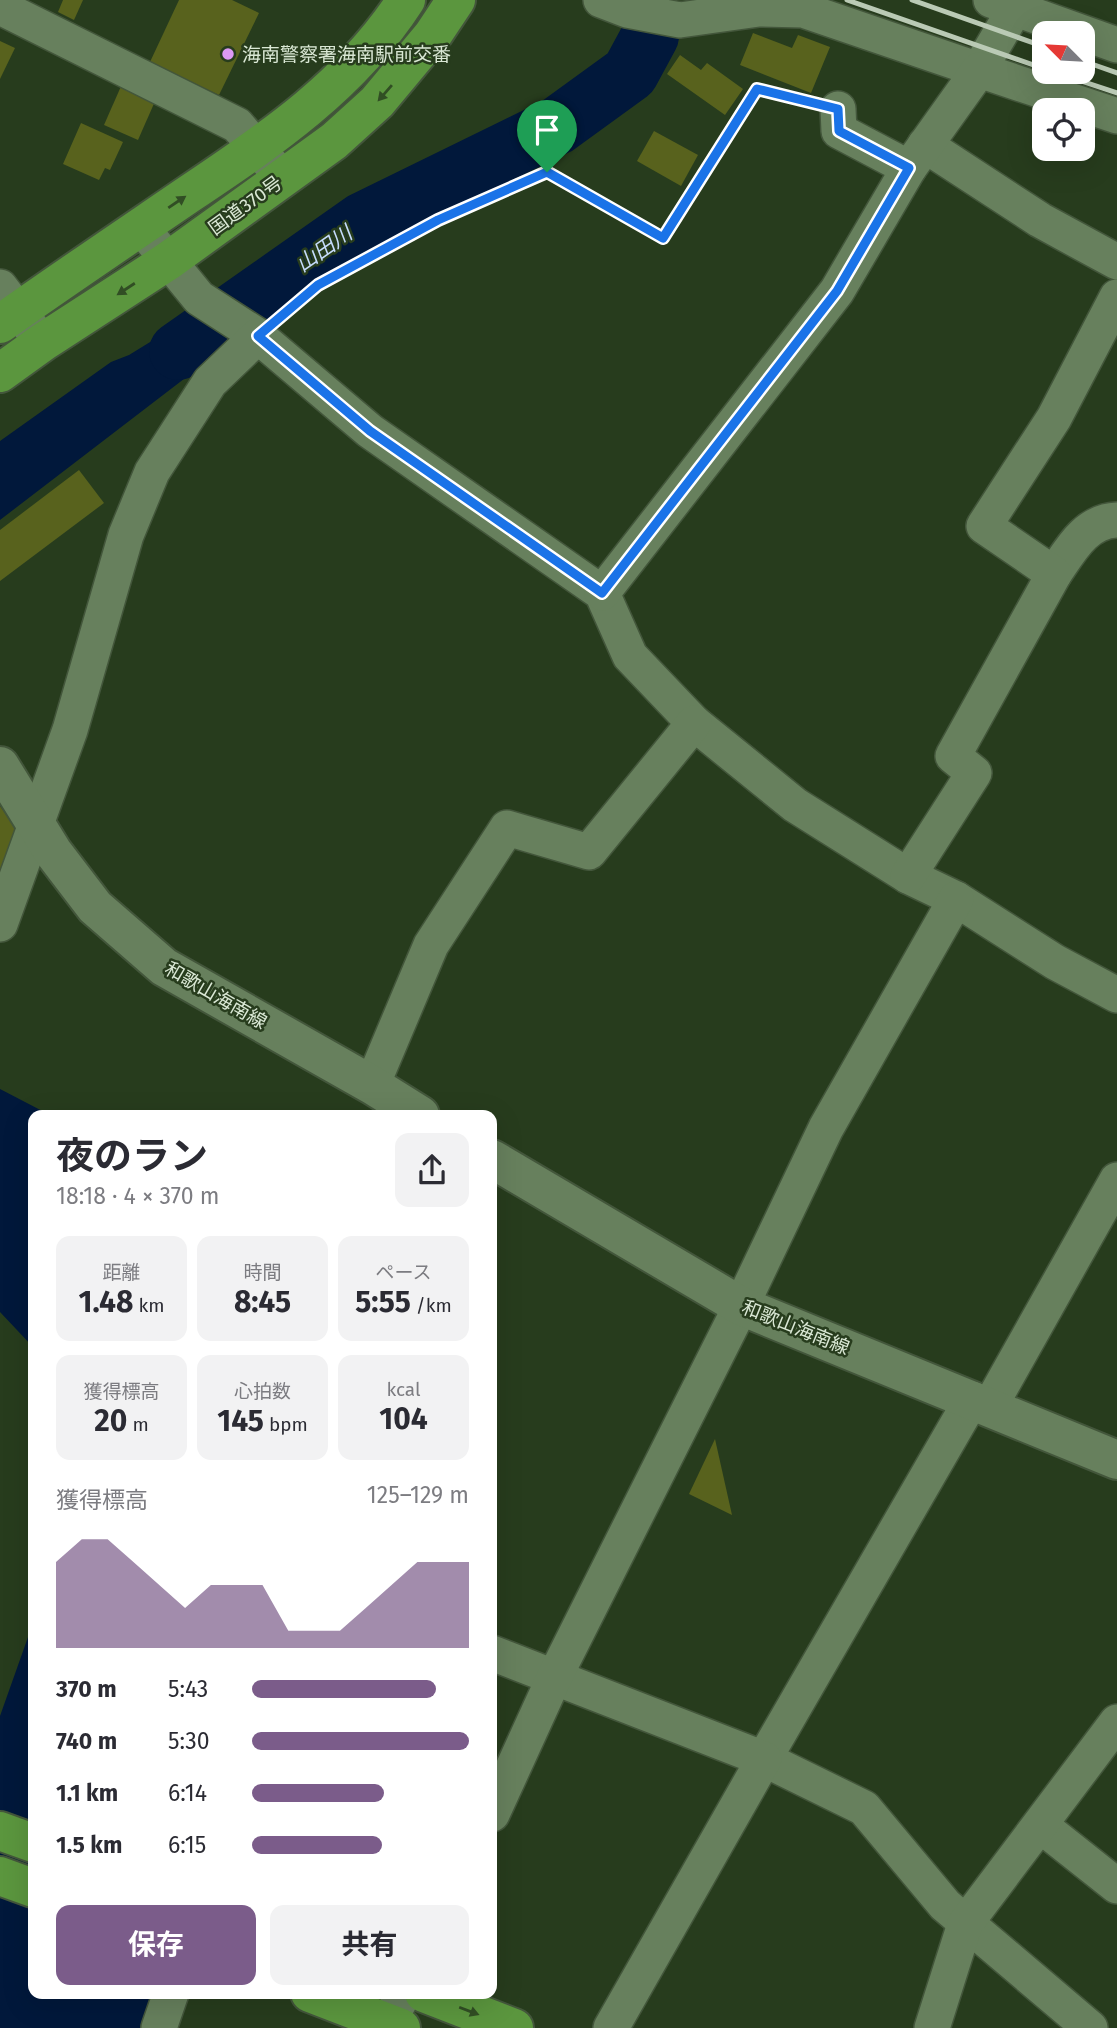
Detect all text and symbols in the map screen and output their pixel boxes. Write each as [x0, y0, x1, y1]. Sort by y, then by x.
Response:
north arrow [1032, 21, 1096, 84]
map controls [1032, 21, 1095, 161]
place label: 海南警察署海南駅前交番 [242, 43, 451, 66]
marker: 海南警察署海南駅前交番 [220, 46, 236, 62]
one-way arrow [378, 84, 393, 101]
button: locate [1032, 98, 1095, 161]
pin [517, 100, 577, 172]
icon: arrive [528, 111, 566, 149]
street label: 国道370号 [204, 171, 287, 240]
one-way arrow [168, 196, 187, 209]
water label: 山田川 [291, 219, 359, 278]
one-way arrow [116, 282, 135, 295]
street label: 和歌山海南線 [161, 957, 271, 1034]
text: 夜のラン [56, 1133, 208, 1179]
button: share [395, 1133, 469, 1207]
text: 18:18 · 4 × 370 m [56, 1182, 219, 1210]
text: 距離 [102, 1261, 141, 1284]
text: 時間 [243, 1261, 282, 1284]
text: ペース [375, 1261, 432, 1284]
text: 1.48 [79, 1284, 133, 1320]
text: 8:45 [234, 1284, 291, 1320]
text: 5:55 [355, 1284, 411, 1320]
text: km [133, 1294, 164, 1317]
text: /km [411, 1294, 452, 1317]
street label: 和歌山海南線 [739, 1295, 853, 1359]
text: kcal [386, 1378, 421, 1401]
text: 獲得標高 [83, 1380, 160, 1403]
text: 心拍数 [234, 1380, 291, 1403]
text: 104 [379, 1401, 428, 1437]
text: 20 [94, 1403, 127, 1439]
text: 145 [217, 1403, 264, 1439]
text: m [127, 1413, 149, 1436]
text: bpm [264, 1413, 308, 1436]
text: 125–129 m [367, 1481, 469, 1509]
text: 獲得標高 [56, 1486, 148, 1514]
text: 370 m [56, 1675, 117, 1703]
text: 5:43 [168, 1675, 208, 1703]
text: 740 m [56, 1727, 117, 1755]
text: 5:30 [168, 1727, 210, 1755]
text: 1.1 km [56, 1779, 118, 1807]
text: 6:14 [168, 1779, 207, 1807]
text: 1.5 km [56, 1831, 122, 1859]
text: 6:15 [168, 1831, 206, 1859]
button: 保存 [56, 1905, 256, 1985]
button: 共有 [270, 1905, 469, 1985]
one-way arrow [458, 2005, 479, 2016]

